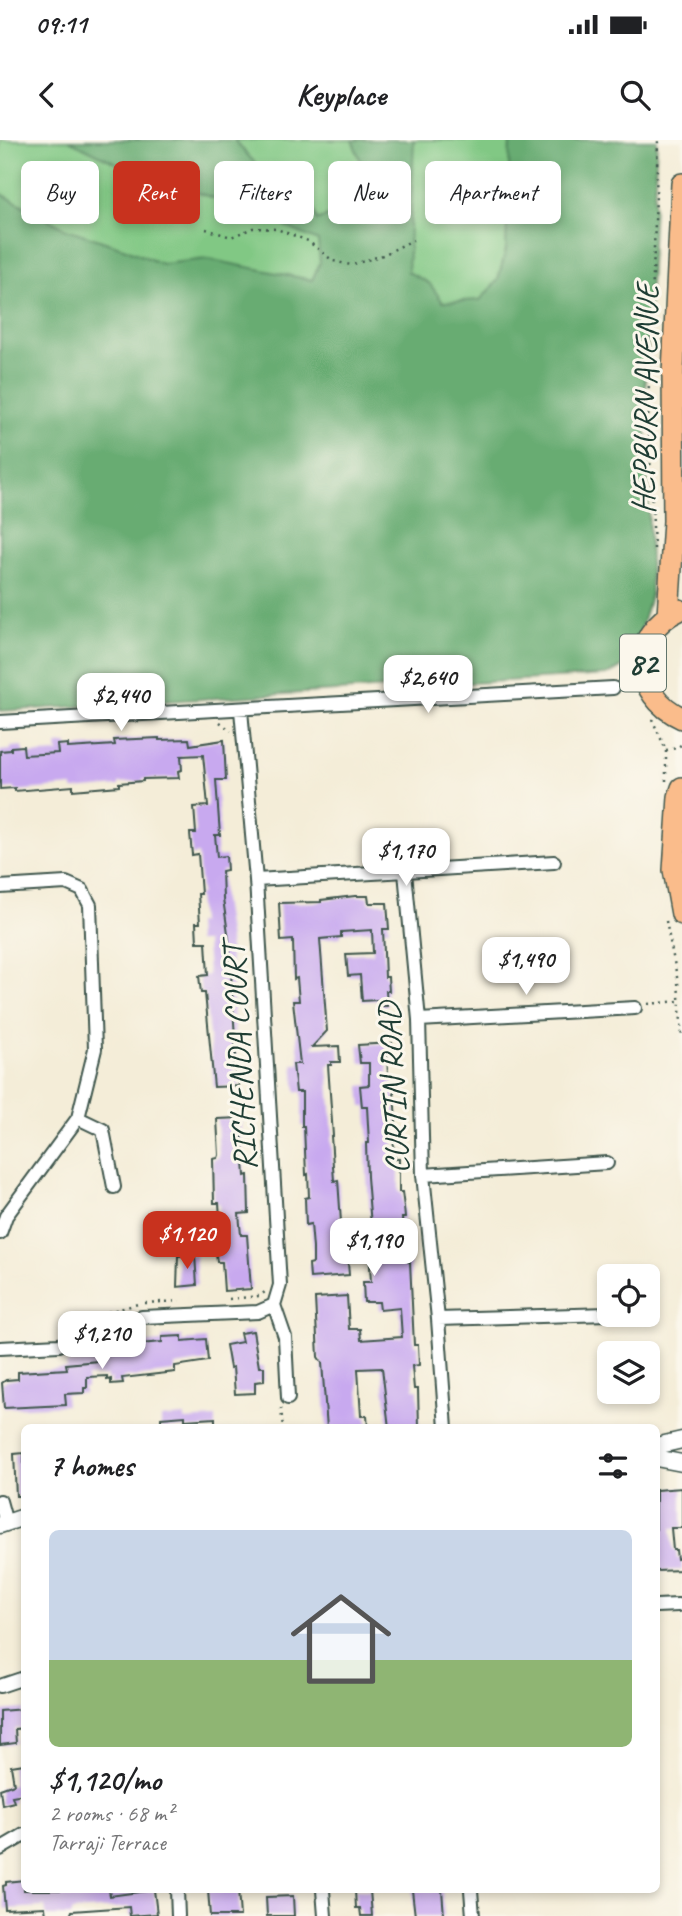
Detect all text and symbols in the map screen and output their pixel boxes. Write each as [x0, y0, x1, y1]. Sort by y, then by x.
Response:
text: 09:11 [35, 8, 87, 41]
text: Keyplace [296, 74, 386, 115]
icon: back [28, 76, 66, 114]
icon: search [616, 76, 654, 114]
chip: Buy [21, 161, 99, 224]
chip: Rent [113, 161, 200, 224]
chip: Filters [214, 161, 314, 224]
chip: New [328, 161, 411, 224]
chip: Apartment [425, 161, 561, 224]
street label: HEPBURN AVENUE [622, 280, 668, 514]
road number: 82 [620, 634, 666, 692]
pin: $2,640 [371, 656, 485, 715]
text: $2,640 [400, 663, 456, 692]
pin: $2,440 [64, 674, 178, 733]
text: $2,440 [93, 681, 149, 710]
pin: $1,170 [349, 828, 463, 888]
text: $1,170 [378, 836, 434, 865]
street label: RICHENDA COURT [212, 935, 266, 1171]
pin: $1,490 [469, 938, 583, 997]
text: $1,490 [498, 945, 554, 974]
street label: CURTIN ROAD [367, 998, 418, 1175]
pin: $1,120 [130, 1212, 244, 1271]
pin: $1,190 [317, 1218, 431, 1278]
text: $1,120 [159, 1219, 215, 1248]
text: $1,190 [346, 1226, 402, 1255]
map controls [597, 1264, 660, 1404]
button: locate [597, 1264, 660, 1327]
pin: $1,210 [45, 1312, 159, 1371]
text: $1,210 [74, 1319, 130, 1348]
button: layers [597, 1341, 660, 1404]
text: 7 homes [49, 1447, 134, 1485]
icon: filters [594, 1447, 632, 1485]
icon: home [278, 1576, 404, 1702]
text: $1,120/mo [49, 1761, 161, 1799]
text: 2 rooms · 68 m² [49, 1799, 173, 1828]
text: Tarraji Terrace [49, 1828, 166, 1857]

